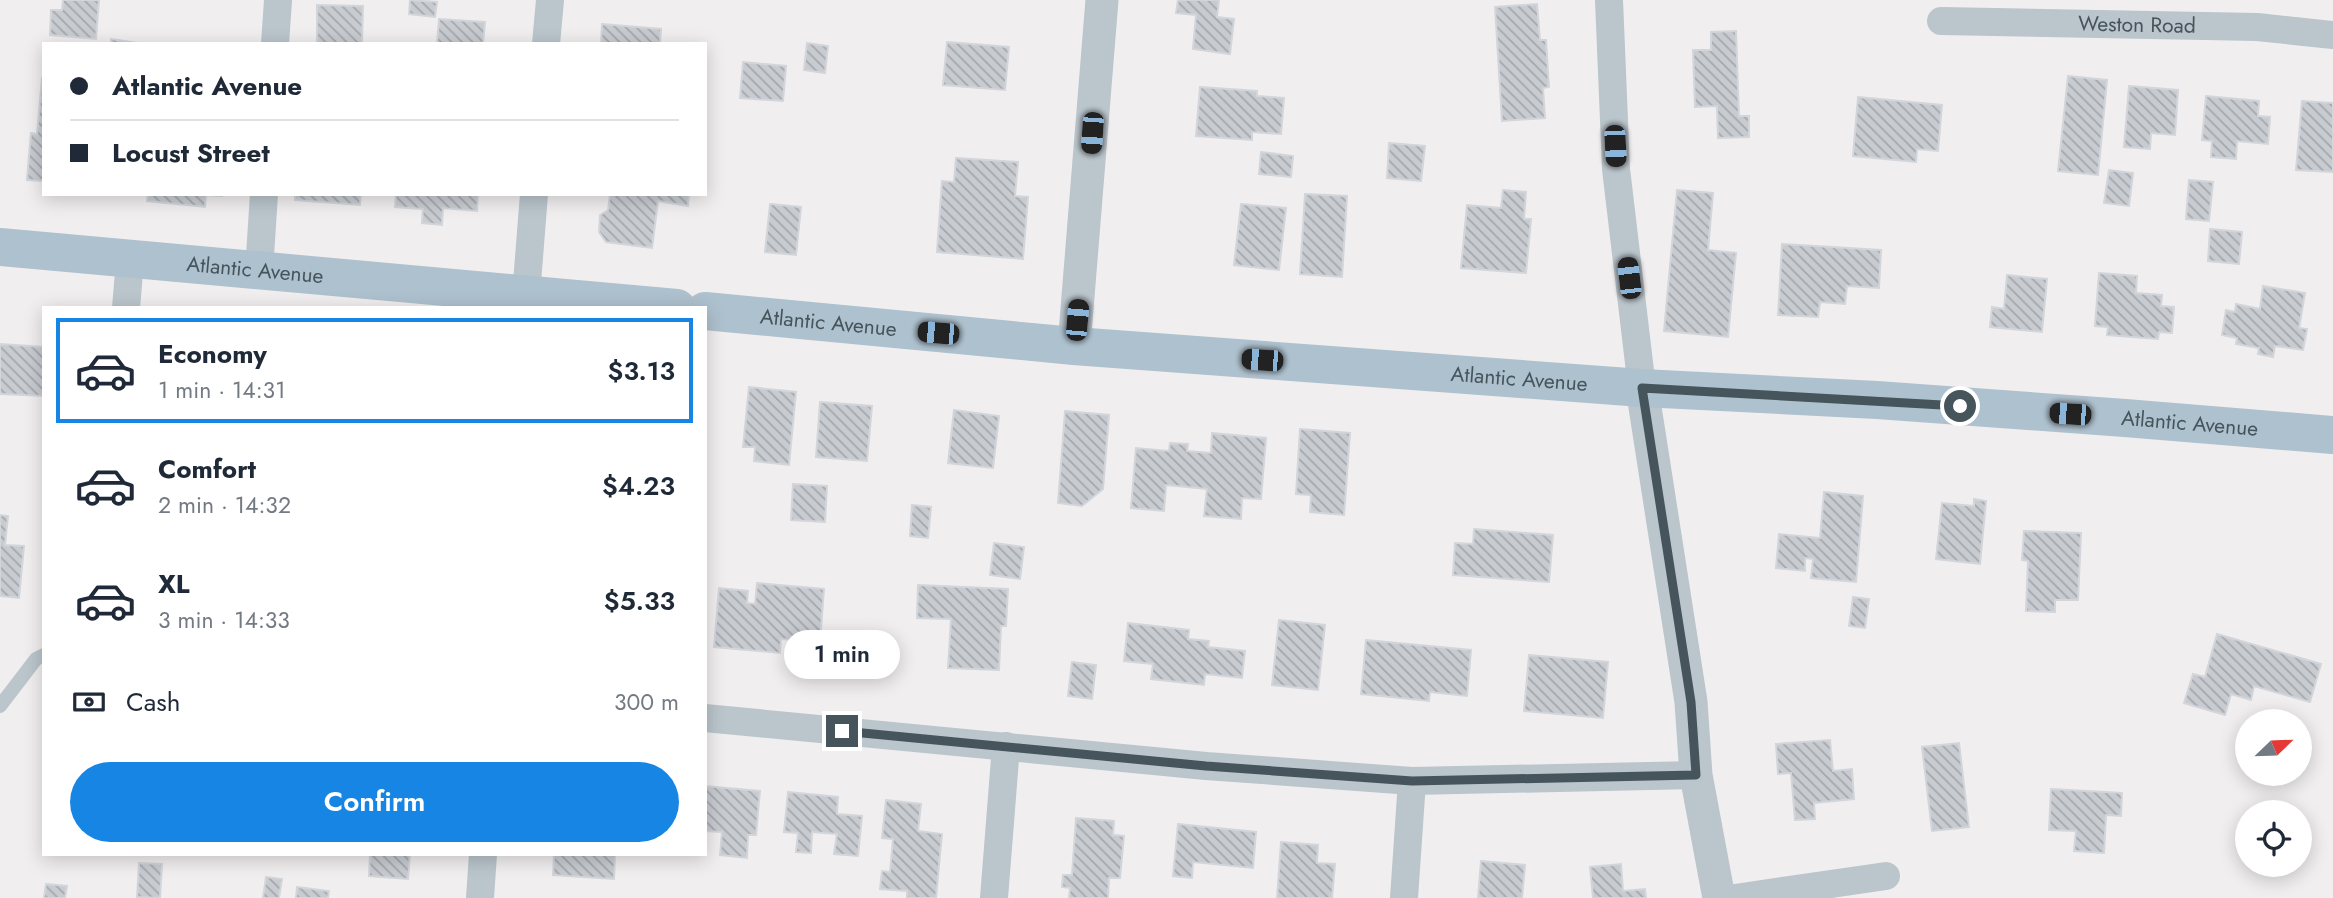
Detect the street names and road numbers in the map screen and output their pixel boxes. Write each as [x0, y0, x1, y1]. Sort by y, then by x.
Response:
street label: Weston Road [2078, 9, 2196, 41]
street label: Atlantic Avenue [185, 249, 325, 291]
street label: Atlantic Avenue [759, 301, 898, 344]
street label: Atlantic Avenue [1450, 359, 1589, 399]
street label: Atlantic Avenue [2120, 403, 2259, 444]

